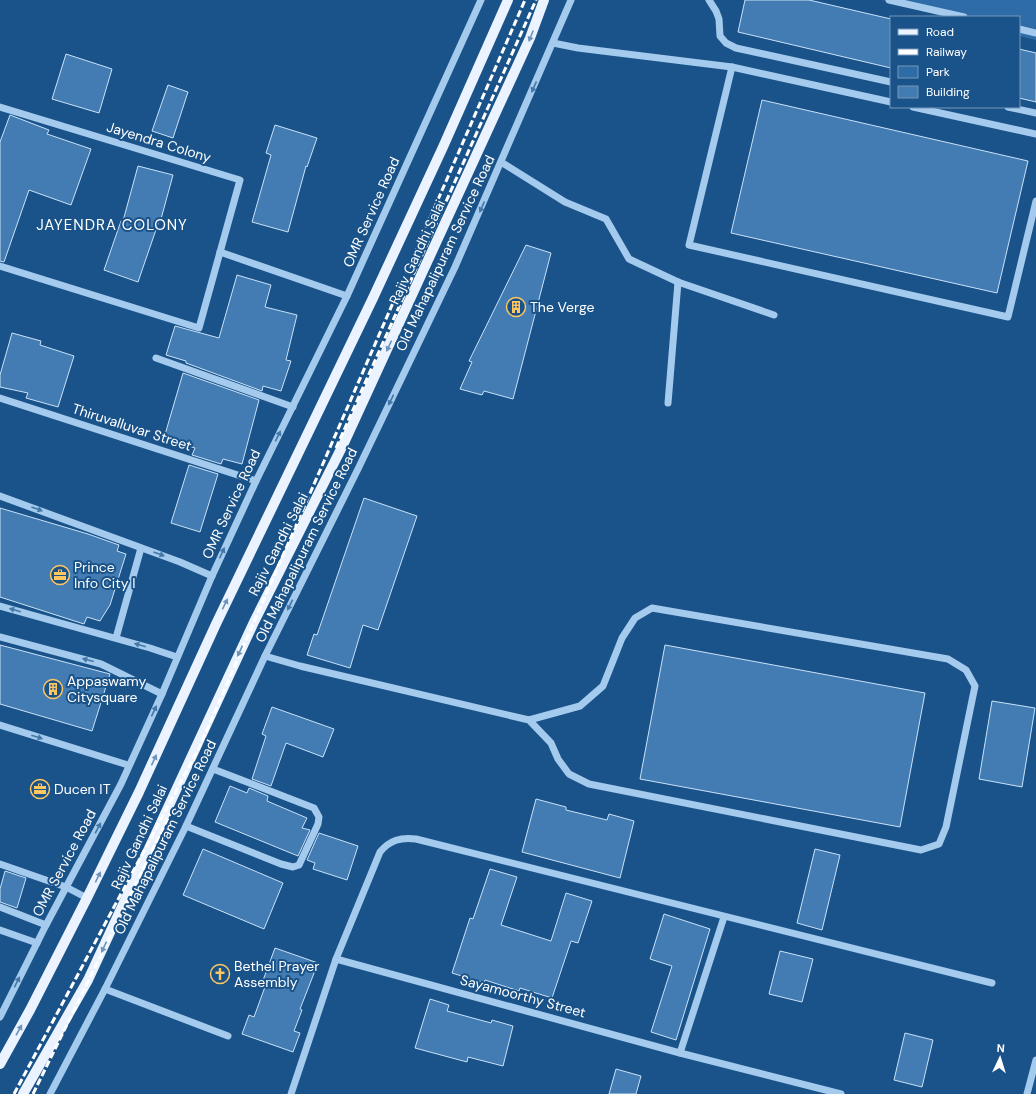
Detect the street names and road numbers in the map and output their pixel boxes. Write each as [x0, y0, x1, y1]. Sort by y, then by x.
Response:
street label: Jayendra Colony [105, 118, 214, 166]
street label: Old Mahapalipuram Service Road [392, 152, 498, 354]
street label: OMR Service Road [339, 154, 403, 270]
street label: Rajiv Gandhi Salai [385, 197, 449, 307]
street label: Thiruvalluvar Street [70, 399, 194, 455]
street label: Old Mahapalipuram Service Road [251, 445, 361, 645]
street label: OMR Service Road [198, 446, 264, 562]
street label: Rajiv Gandhi Salai [244, 489, 312, 599]
street label: Old Mahapalipuram Service Road [110, 737, 220, 937]
street label: Rajiv Gandhi Salai [107, 782, 171, 892]
street label: OMR Service Road [28, 806, 100, 920]
street label: Sayamoorthy Street [458, 971, 588, 1021]

